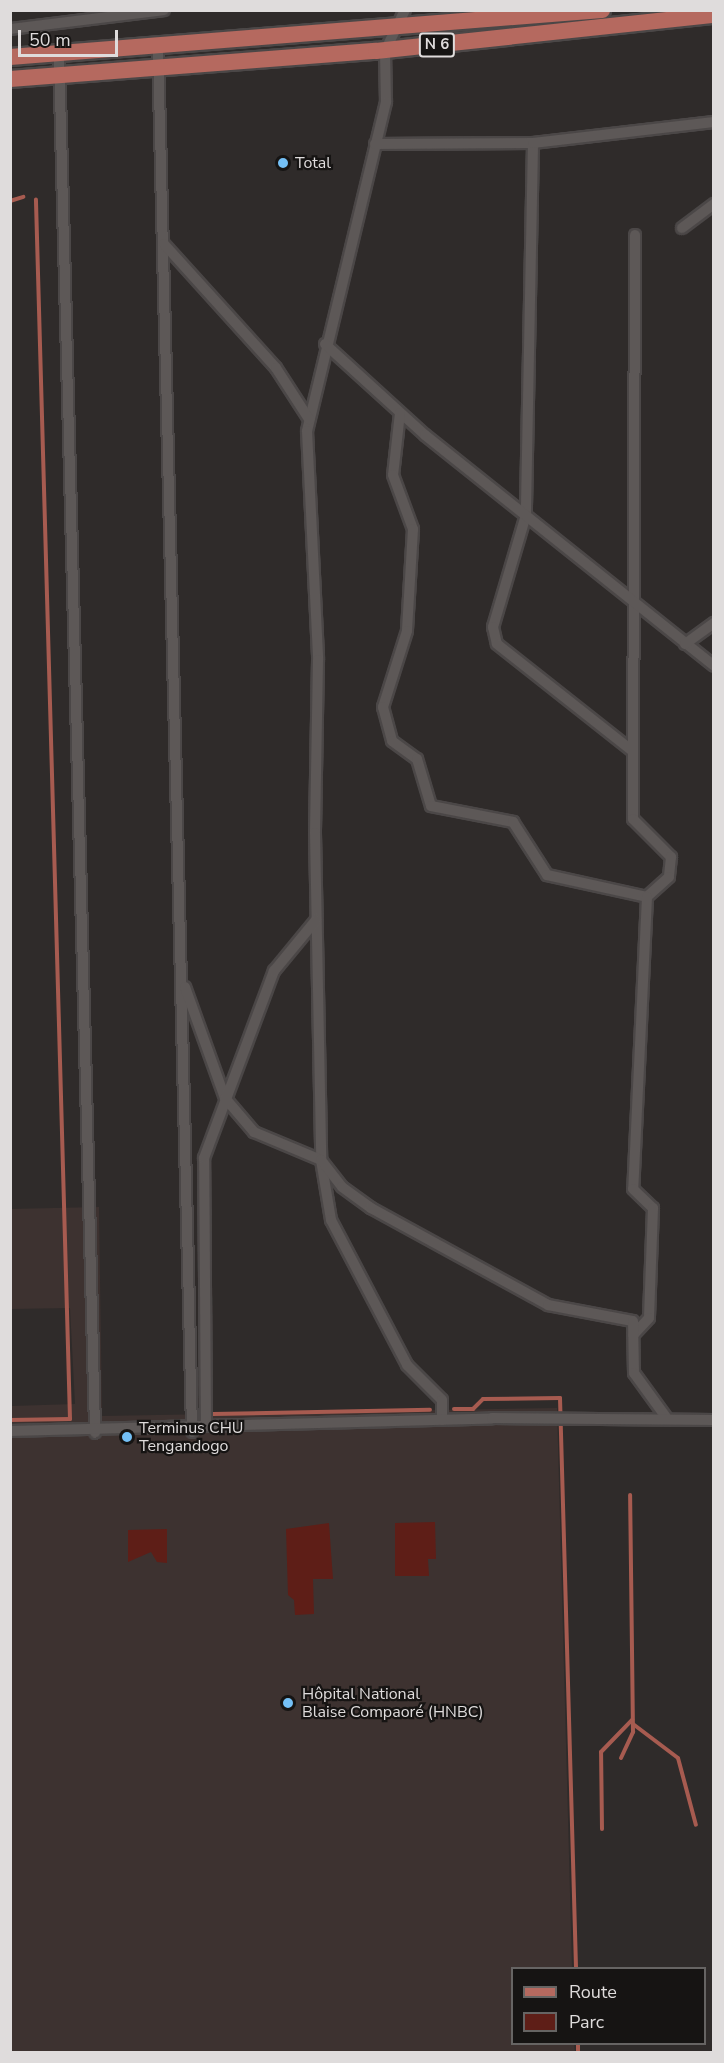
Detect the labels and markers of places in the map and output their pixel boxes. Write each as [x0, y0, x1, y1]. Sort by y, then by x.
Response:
place label: Total [295, 153, 331, 173]
marker: Total [276, 156, 290, 170]
place label: Terminus CHU Tengandogo [139, 1418, 244, 1456]
marker: Terminus CHU Tengandogo [120, 1430, 134, 1444]
place label: Hôpital National Blaise Compaoré (HNBC) [302, 1684, 484, 1722]
marker: Hôpital National Blaise Compaoré (HNBC) [279, 1694, 297, 1712]

